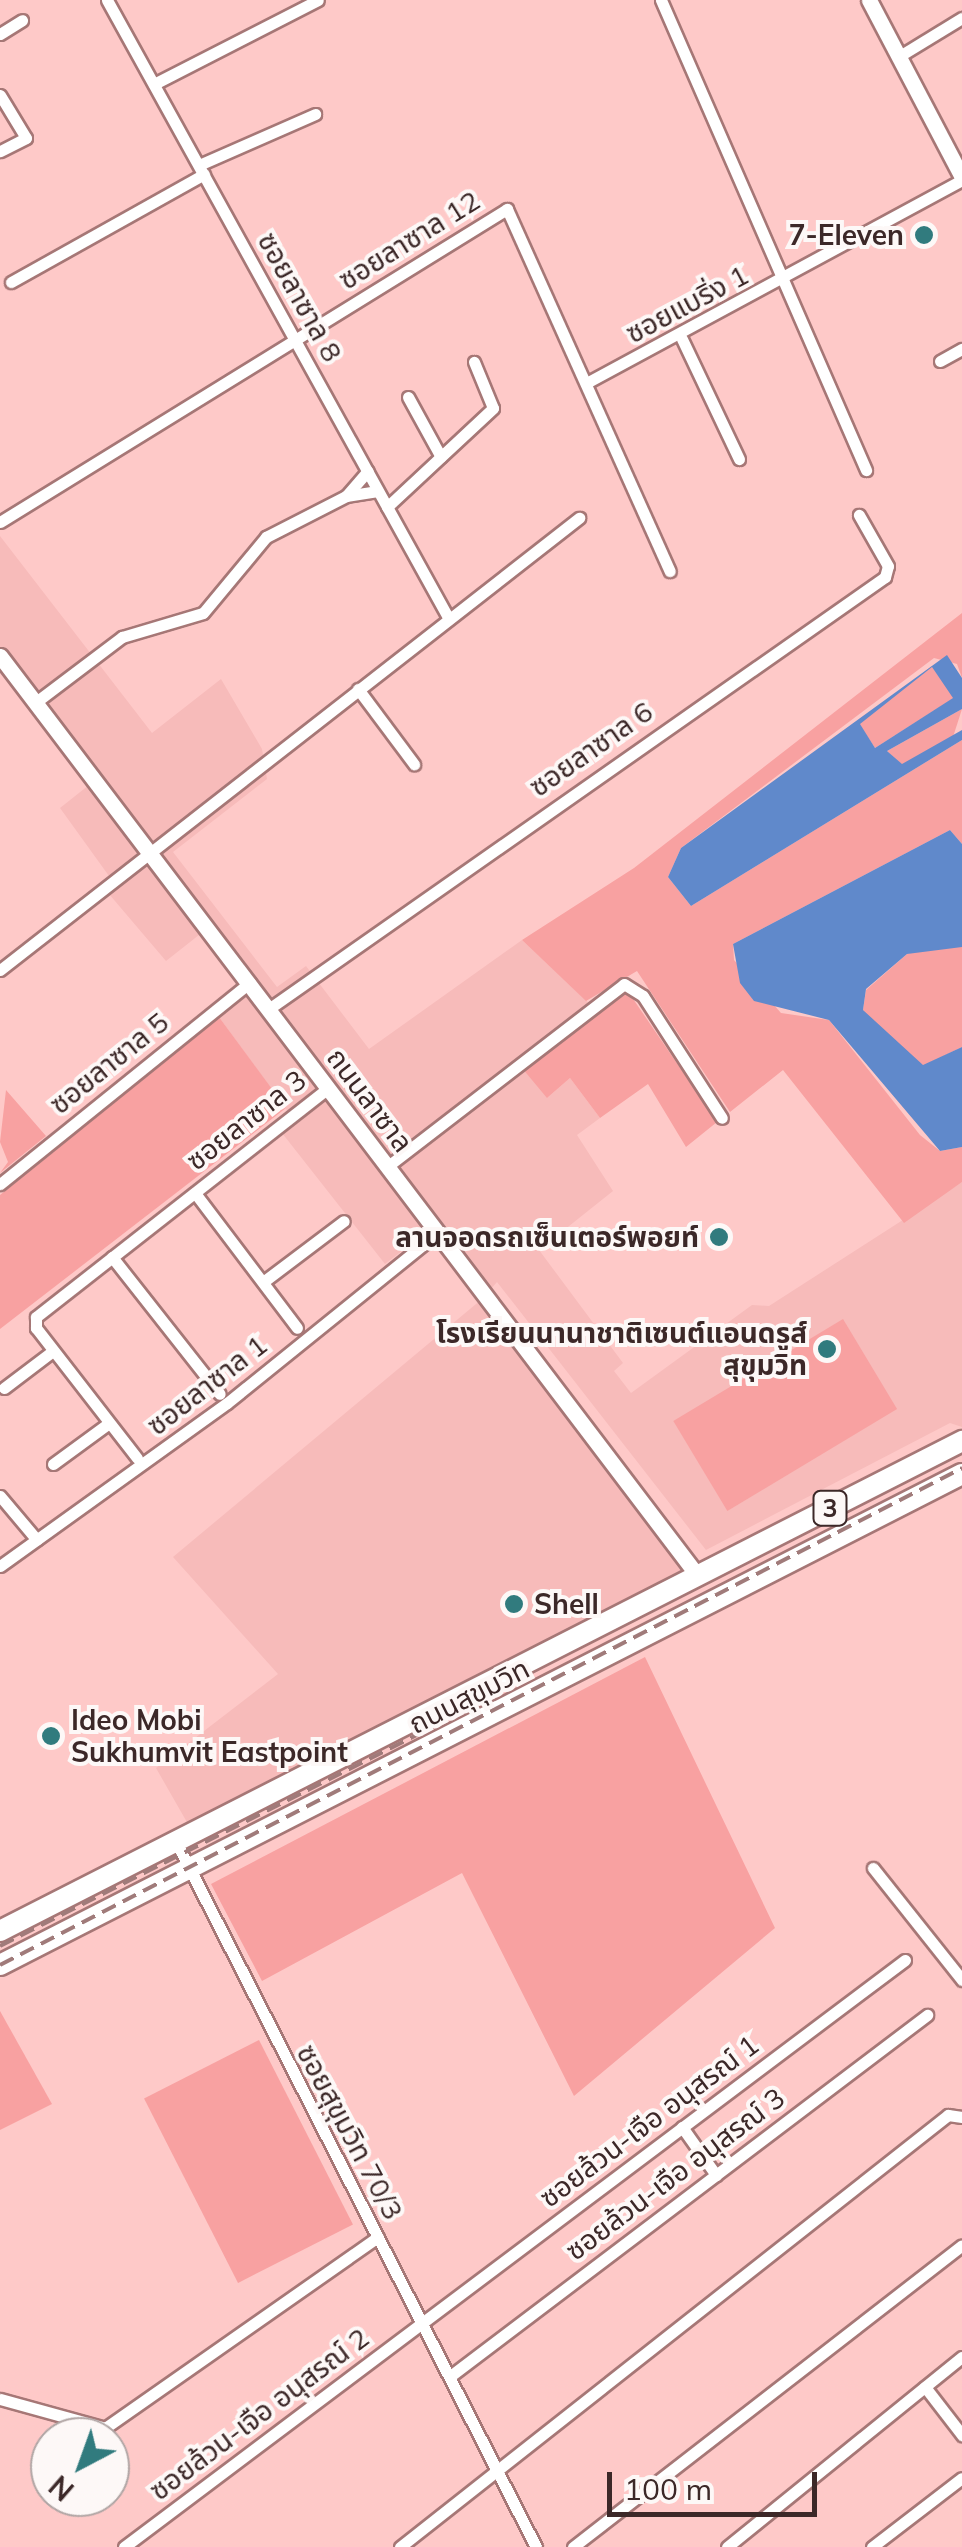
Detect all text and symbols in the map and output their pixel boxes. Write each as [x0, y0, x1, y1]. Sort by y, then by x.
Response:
street label: ซอยลาซาล 12 [332, 184, 486, 296]
place label: 7-Eleven [789, 218, 904, 252]
marker: 7-Eleven [913, 224, 935, 246]
street label: ซอยลาซาล 8 [251, 226, 349, 368]
street label: ซอยแบริ่ง 1 [620, 258, 754, 350]
street label: ซอยลาซาล 6 [523, 694, 659, 804]
street label: ซอยลาซาล 5 [43, 1005, 175, 1121]
street label: ถนนลาซาล [320, 1041, 420, 1159]
street label: ซอยลาซาล 3 [179, 1063, 313, 1177]
place label: ลานจอดรถเซ็นเตอร์พอยท์ [395, 1220, 699, 1254]
marker: ลานจอดรถเซ็นเตอร์พอยท์ [708, 1226, 730, 1248]
place label: โรงเรียนนานาชาติเซนต์แอนดรูส์ สุขุมวิท [436, 1316, 807, 1382]
street label: ซอยลาซาล 1 [140, 1328, 274, 1442]
marker: โรงเรียนนานาชาติเซนต์แอนดรูส์ สุขุมวิท [816, 1338, 838, 1360]
road number: 3 [812, 1488, 848, 1528]
place label: Shell [534, 1587, 599, 1621]
marker: Shell [503, 1593, 525, 1615]
street label: ถนนสุขุมวิท [403, 1651, 535, 1741]
place label: Ideo Mobi Sukhumvit Eastpoint [71, 1703, 348, 1769]
marker: Ideo Mobi Sukhumvit Eastpoint [40, 1725, 62, 1747]
street label: ซอยล้วน-เจือ อนุสรณ์ 1 [533, 2028, 765, 2214]
street label: ซอยสุขุมวิท 70/3 [290, 2039, 410, 2225]
street label: ซอยล้วน-เจือ อนุสรณ์ 3 [559, 2081, 791, 2267]
street label: ซอยล้วน-เจือ อนุสรณ์ 2 [143, 2321, 375, 2507]
north arrow [30, 2417, 130, 2517]
scale bar [612, 2452, 822, 2514]
text: N [42, 2468, 81, 2509]
text: 100 m [624, 2470, 712, 2508]

